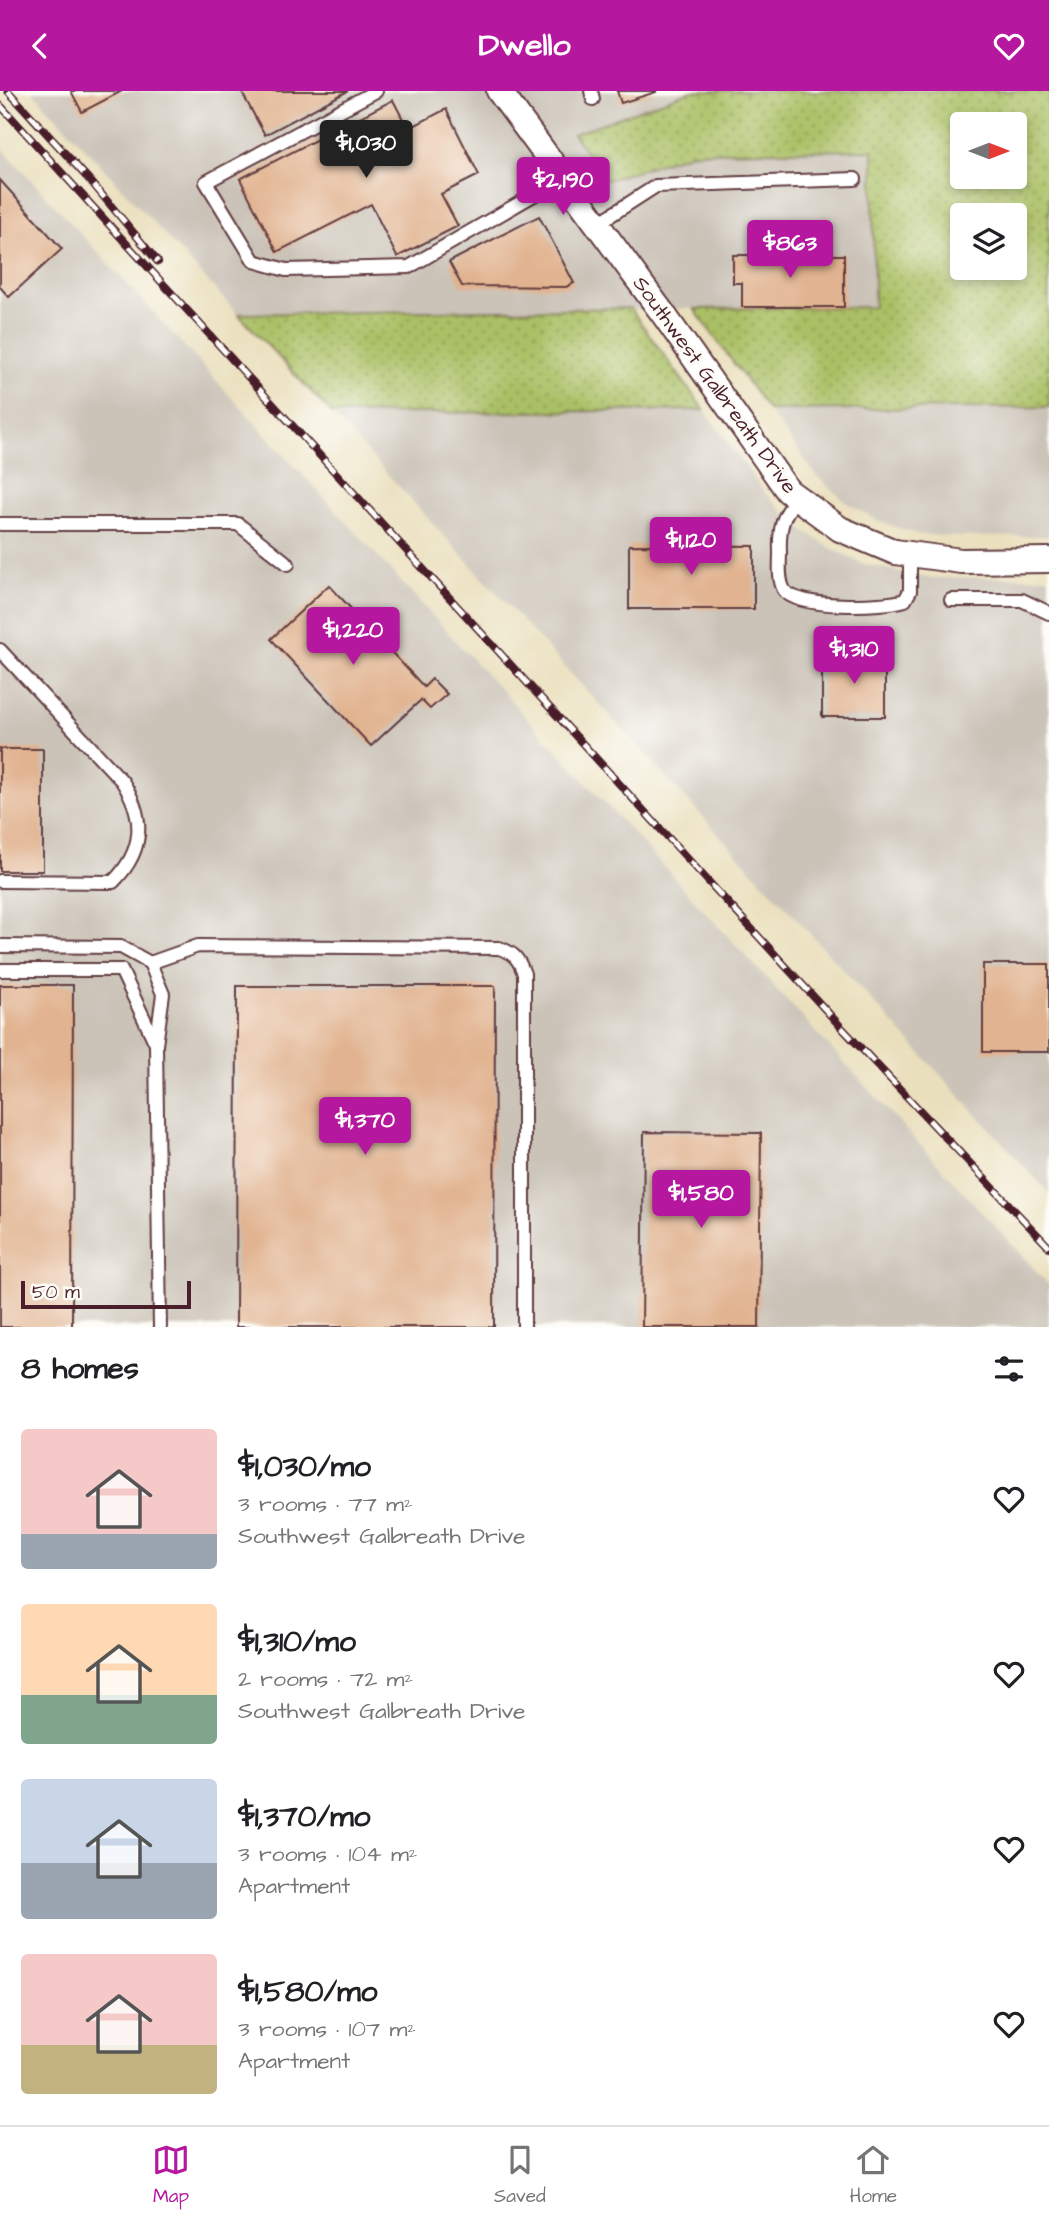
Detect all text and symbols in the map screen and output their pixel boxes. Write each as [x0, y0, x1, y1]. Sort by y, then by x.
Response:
text: Dwello [479, 23, 571, 68]
icon: back [21, 27, 59, 65]
icon: heart [990, 27, 1028, 65]
north arrow [950, 112, 1027, 189]
map controls [950, 112, 1027, 280]
pin: $1,030 [309, 120, 423, 180]
text: $1,030 [336, 127, 396, 159]
pin: $2,190 [506, 157, 620, 217]
text: $2,190 [533, 164, 593, 196]
button: layers [950, 203, 1027, 280]
pin: $863 [749, 221, 831, 280]
text: $863 [763, 227, 817, 259]
street label: Southwest Galbreath Drive [626, 270, 804, 500]
pin: $1,120 [634, 517, 748, 577]
text: $1,120 [666, 524, 716, 556]
pin: $1,220 [296, 607, 410, 667]
text: $1,220 [323, 614, 383, 646]
pin: $1,310 [797, 627, 911, 686]
text: $1,310 [830, 633, 879, 665]
pin: $1,370 [308, 1097, 422, 1157]
text: $1,370 [335, 1104, 395, 1136]
pin: $1,580 [644, 1171, 758, 1230]
text: $1,580 [668, 1177, 734, 1209]
scale bar [21, 1278, 191, 1310]
text: 50 m [32, 1279, 80, 1306]
text: 8 homes [21, 1348, 139, 1390]
icon: filters [990, 1350, 1028, 1388]
text: $1,030/mo [238, 1446, 371, 1488]
icon: home [77, 1457, 161, 1541]
icon: heart [990, 1480, 1028, 1518]
text: 3 rooms · 77 m² [238, 1488, 413, 1520]
text: Southwest Galbreath Drive [238, 1520, 526, 1552]
text: $1,310/mo [238, 1621, 356, 1663]
icon: home [77, 1632, 161, 1716]
icon: heart [990, 1655, 1028, 1693]
text: 2 rooms · 72 m² [238, 1663, 413, 1695]
text: Southwest Galbreath Drive [238, 1695, 526, 1727]
text: $1,370/mo [238, 1796, 370, 1838]
icon: home [77, 1807, 161, 1891]
icon: heart [990, 1830, 1028, 1868]
text: 3 rooms · 104 m² [238, 1838, 417, 1870]
text: Apartment [238, 1870, 350, 1902]
text: $1,580/mo [238, 1971, 377, 2013]
icon: home [77, 1982, 161, 2066]
icon: heart [990, 2005, 1028, 2043]
text: 3 rooms · 107 m² [238, 2013, 416, 2045]
text: Apartment [238, 2045, 350, 2077]
tab: Map [152, 2141, 190, 2210]
tab: Saved [494, 2141, 546, 2210]
tab: Home [850, 2141, 897, 2210]

